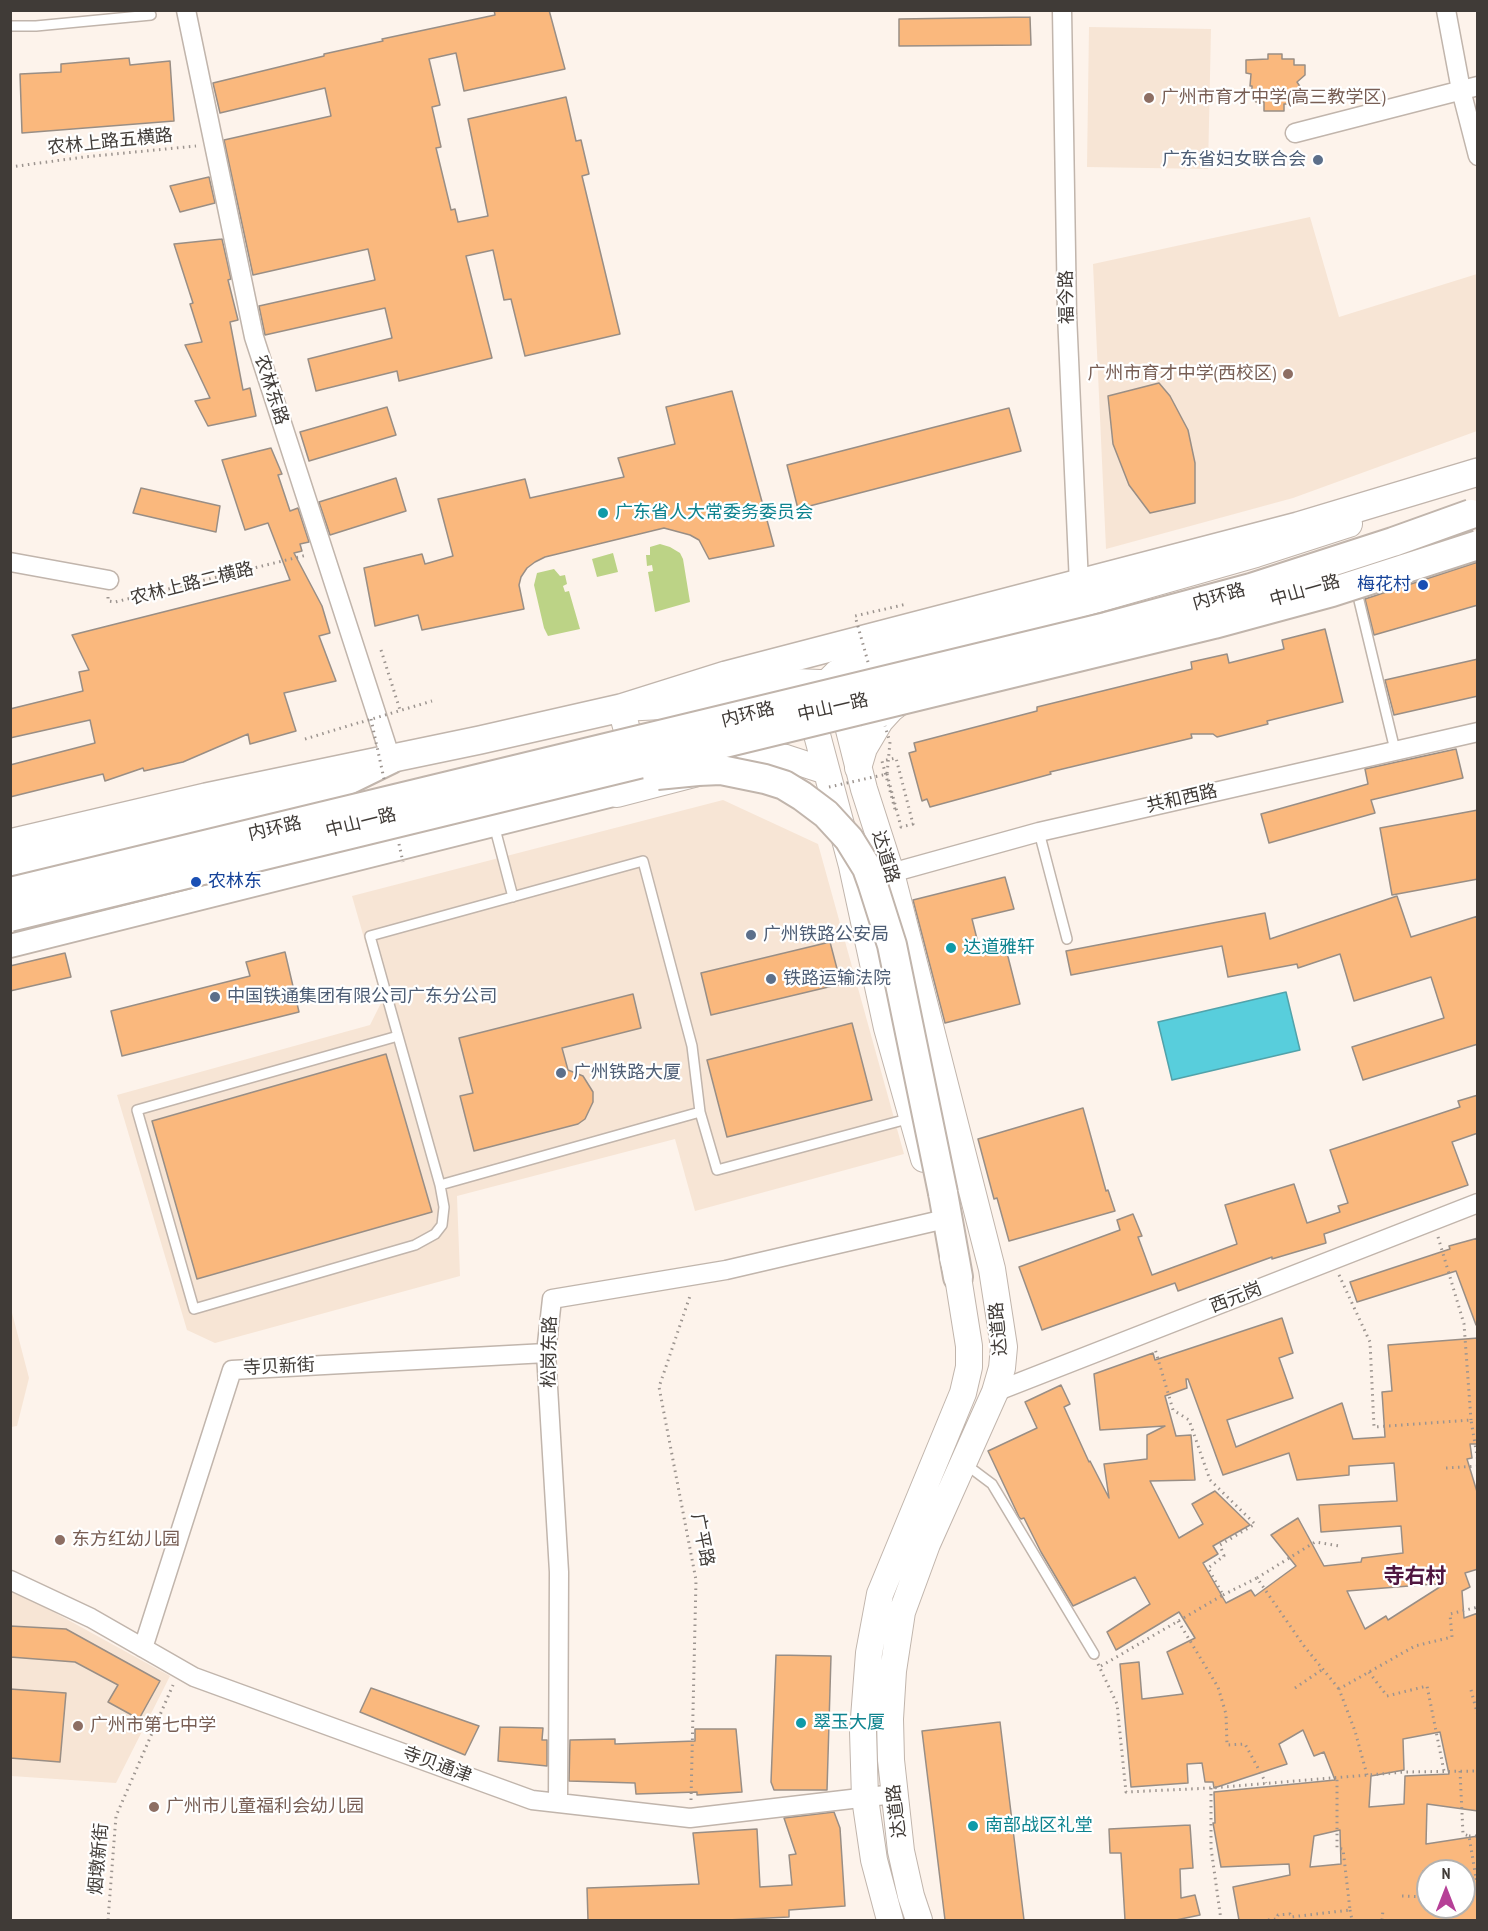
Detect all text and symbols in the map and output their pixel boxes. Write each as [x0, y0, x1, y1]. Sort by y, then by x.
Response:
place label: 广州市育才中学(高三教学区) [1161, 87, 1385, 109]
marker: 广州市育才中学(高三教学区) [1142, 91, 1156, 105]
street label: 农林上路五横路 [46, 125, 174, 159]
place label: 广东省妇女联合会 [1162, 149, 1306, 171]
marker: 广东省妇女联合会 [1311, 153, 1325, 167]
street label: 福今路 [1056, 270, 1078, 324]
street label: 农林东路 [250, 352, 292, 428]
place label: 广州市育才中学(西校区) [1088, 363, 1276, 385]
marker: 广州市育才中学(西校区) [1281, 367, 1295, 381]
place label: 广东省人大常委务委员会 [615, 502, 813, 524]
marker: 广东省人大常委务委员会 [596, 506, 610, 520]
street label: 农林上路二横路 [128, 558, 256, 610]
street label: 中山一路 [1267, 571, 1343, 611]
place label: 梅花村 [1357, 574, 1411, 596]
marker: 梅花村 [1416, 578, 1430, 592]
street label: 内环路 [1190, 579, 1248, 615]
street label: 中山一路 [795, 689, 871, 727]
street label: 内环路 [719, 698, 777, 732]
street label: 共和西路 [1144, 780, 1220, 818]
street label: 中山一路 [323, 804, 399, 842]
street label: 内环路 [246, 812, 304, 846]
street label: 达道路 [867, 828, 903, 886]
place label: 农林东 [208, 871, 262, 893]
marker: 农林东 [189, 875, 203, 889]
place label: 广州铁路公安局 [763, 924, 889, 946]
marker: 广州铁路公安局 [744, 928, 758, 942]
place label: 达道雅轩 [963, 937, 1035, 959]
marker: 达道雅轩 [944, 941, 958, 955]
place label: 铁路运输法院 [783, 968, 891, 990]
marker: 铁路运输法院 [764, 972, 778, 986]
place label: 中国铁通集团有限公司广东分公司 [227, 986, 497, 1008]
marker: 中国铁通集团有限公司广东分公司 [208, 990, 222, 1004]
place label: 广州铁路大厦 [573, 1062, 681, 1084]
marker: 广州铁路大厦 [554, 1066, 568, 1080]
street label: 西元岗 [1207, 1278, 1265, 1318]
street label: 达道路 [986, 1301, 1012, 1357]
street label: 松岗东路 [539, 1316, 561, 1388]
street label: 寺贝新街 [242, 1354, 316, 1380]
street label: 广平路 [686, 1511, 718, 1569]
place label: 东方红幼儿园 [72, 1529, 180, 1551]
marker: 东方红幼儿园 [53, 1533, 67, 1547]
district label: 寺右村 [1384, 1564, 1446, 1590]
place label: 翠玉大厦 [813, 1712, 885, 1734]
place label: 广州市第七中学 [90, 1715, 216, 1737]
marker: 翠玉大厦 [794, 1716, 808, 1730]
marker: 广州市第七中学 [71, 1719, 85, 1733]
street label: 寺贝通津 [399, 1743, 475, 1787]
street label: 达道路 [883, 1783, 911, 1839]
place label: 广州市儿童福利会幼儿园 [166, 1796, 364, 1818]
marker: 广州市儿童福利会幼儿园 [147, 1800, 161, 1814]
place label: 南部战区礼堂 [985, 1815, 1093, 1837]
marker: 南部战区礼堂 [966, 1819, 980, 1833]
street label: 烟墩新街 [85, 1822, 113, 1896]
north arrow [1416, 1859, 1476, 1919]
text: N [1442, 1863, 1450, 1883]

